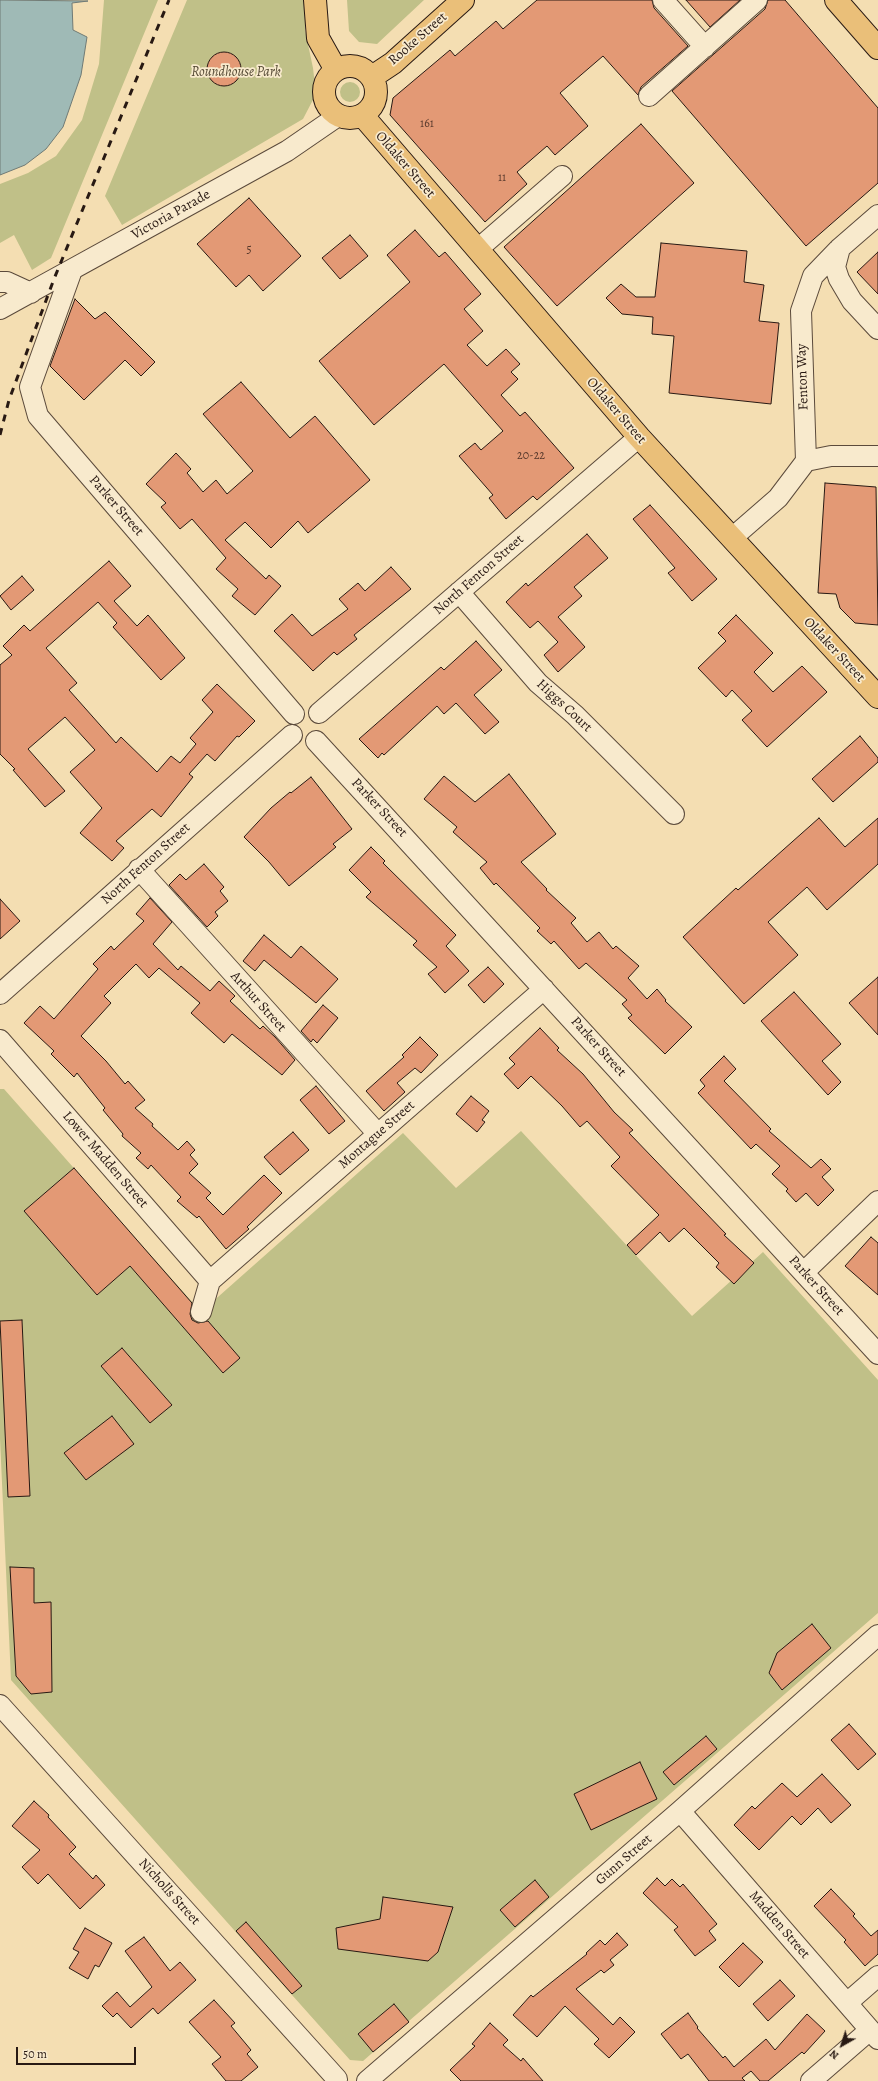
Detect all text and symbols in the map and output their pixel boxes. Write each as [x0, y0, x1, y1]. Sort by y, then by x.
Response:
street label: Rooke Street [385, 9, 451, 69]
park label: Roundhouse Park [191, 65, 281, 81]
house number: 161 [420, 117, 434, 131]
street label: Oldaker Street [372, 128, 438, 202]
house number: 11 [498, 171, 506, 185]
street label: Victoria Parade [129, 186, 213, 244]
house number: 5 [246, 243, 252, 257]
street label: Fenton Way [793, 343, 813, 411]
street label: Oldaker Street [583, 374, 649, 448]
house number: 20-22 [517, 449, 545, 463]
street label: Parker Street [85, 472, 147, 540]
street label: North Fenton Street [430, 531, 528, 619]
street label: Oldaker Street [800, 614, 868, 686]
street label: Higgs Court [533, 676, 595, 736]
street label: Parker Street [347, 775, 411, 841]
street label: North Fenton Street [98, 820, 194, 908]
street label: Arthur Street [227, 968, 289, 1036]
street label: Parker Street [567, 1014, 629, 1080]
street label: Montague Street [335, 1097, 419, 1173]
street label: Lower Madden Street [59, 1108, 151, 1212]
street label: Parker Street [785, 1253, 847, 1319]
street label: Gunn Street [592, 1831, 656, 1889]
street label: Nicholls Street [135, 1855, 203, 1929]
street label: Madden Street [745, 1888, 813, 1962]
north arrow [822, 2025, 862, 2065]
scale bar [18, 2039, 138, 2065]
text: 50 m [23, 2046, 47, 2062]
text: N [826, 2046, 842, 2063]

